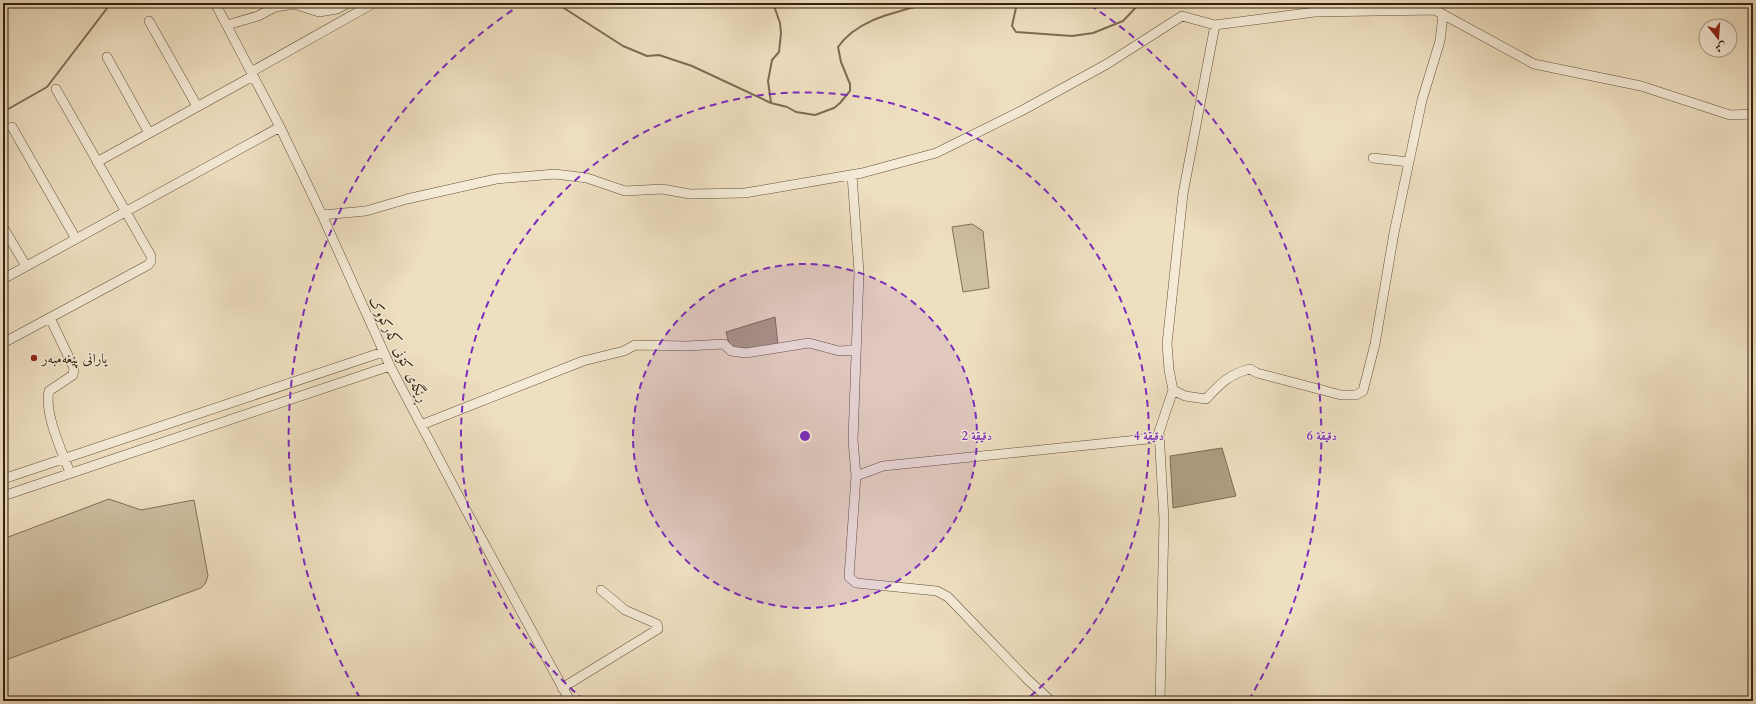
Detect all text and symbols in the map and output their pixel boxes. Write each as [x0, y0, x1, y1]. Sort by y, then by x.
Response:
north arrow [1698, 18, 1738, 58]
text: ش [1713, 38, 1728, 56]
street label: ڕێگەی کۆنی کەرکووک [363, 293, 432, 406]
place label: یارانی پێغەمبەر [40, 349, 109, 369]
marker: یارانی پێغەمبەر [29, 353, 39, 363]
text: 2 دقيقة [962, 428, 992, 444]
text: 4 دقيقة [1134, 428, 1164, 444]
text: 6 دقيقة [1307, 428, 1337, 444]
centre of rings [798, 429, 812, 443]

